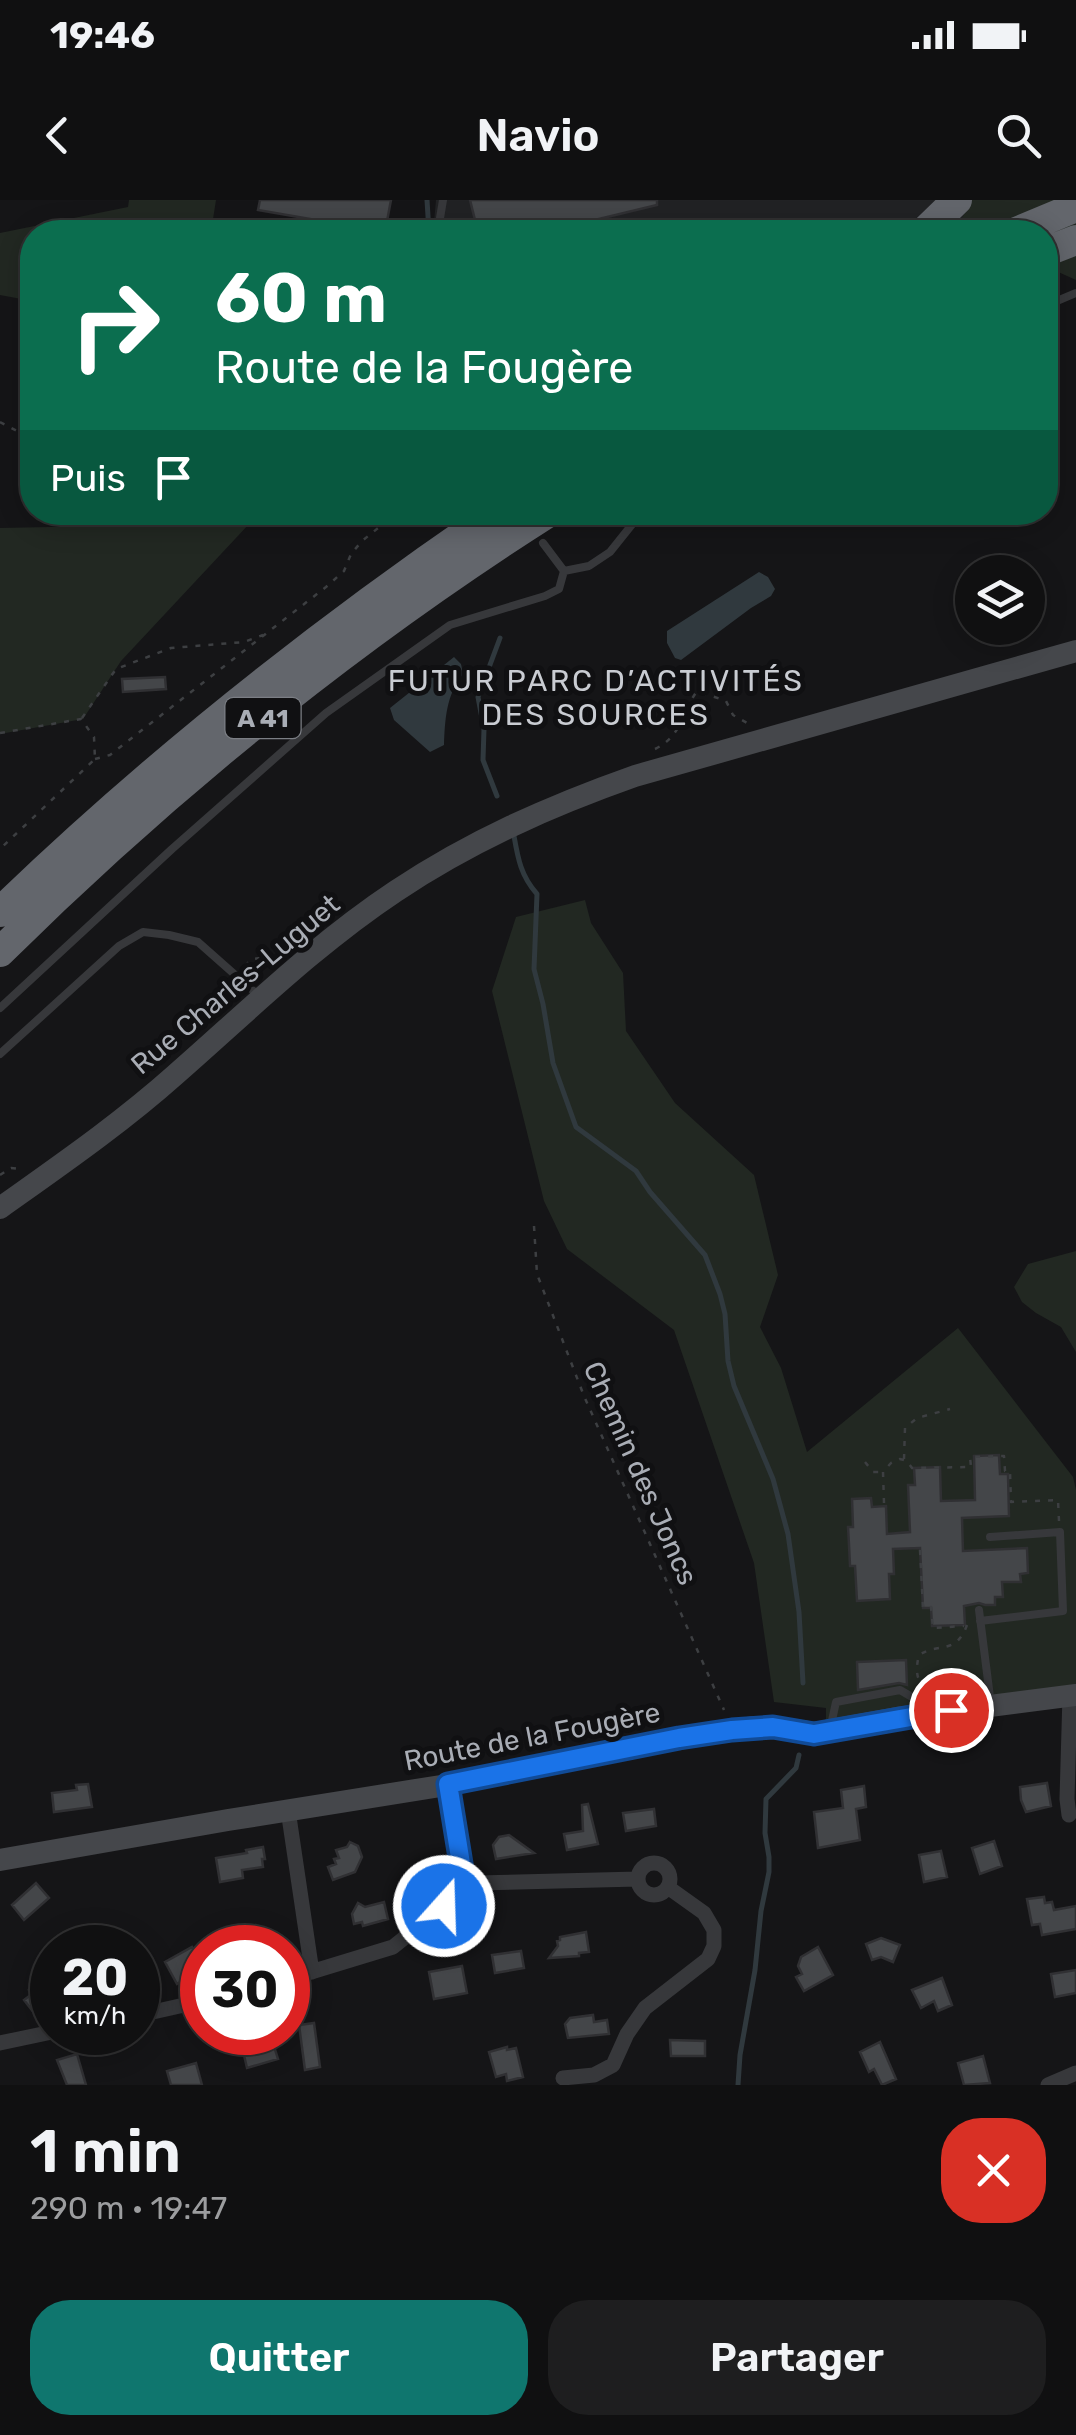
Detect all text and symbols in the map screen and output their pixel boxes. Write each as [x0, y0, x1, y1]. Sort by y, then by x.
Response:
text: 19:46 [50, 12, 155, 58]
icon: back [30, 108, 85, 163]
icon: search [991, 108, 1046, 163]
text: Navio [476, 109, 600, 162]
text: 60 m [215, 257, 387, 340]
icon: right [50, 260, 180, 390]
text: Route de la Fougère [215, 341, 633, 394]
icon: arrive [146, 450, 201, 505]
text: Puis [50, 455, 126, 501]
map controls [955, 555, 1045, 645]
button: layers [955, 555, 1045, 645]
district label: FUTUR PARC D’ACTIVITÉS DES SOURCES [388, 663, 804, 733]
road number: A 41 [226, 698, 300, 738]
street label: Rue Charles-Luguet [125, 888, 346, 1081]
street label: Chemin des Joncs [576, 1356, 705, 1590]
pin [909, 1668, 994, 1753]
icon: arrive [924, 1683, 979, 1738]
street label: Route de la Fougère [401, 1695, 663, 1778]
position arrow [392, 1854, 496, 1958]
speed limit sign: 30 [180, 1925, 310, 2055]
text: 20 [62, 1948, 128, 2008]
text: km/h [64, 2001, 126, 2030]
text: 1 min [30, 2116, 181, 2187]
button: close [941, 2118, 1046, 2223]
text: 290 m · 19:47 [30, 2189, 227, 2227]
button: Quitter [30, 2300, 528, 2415]
button: Partager [548, 2300, 1046, 2415]

